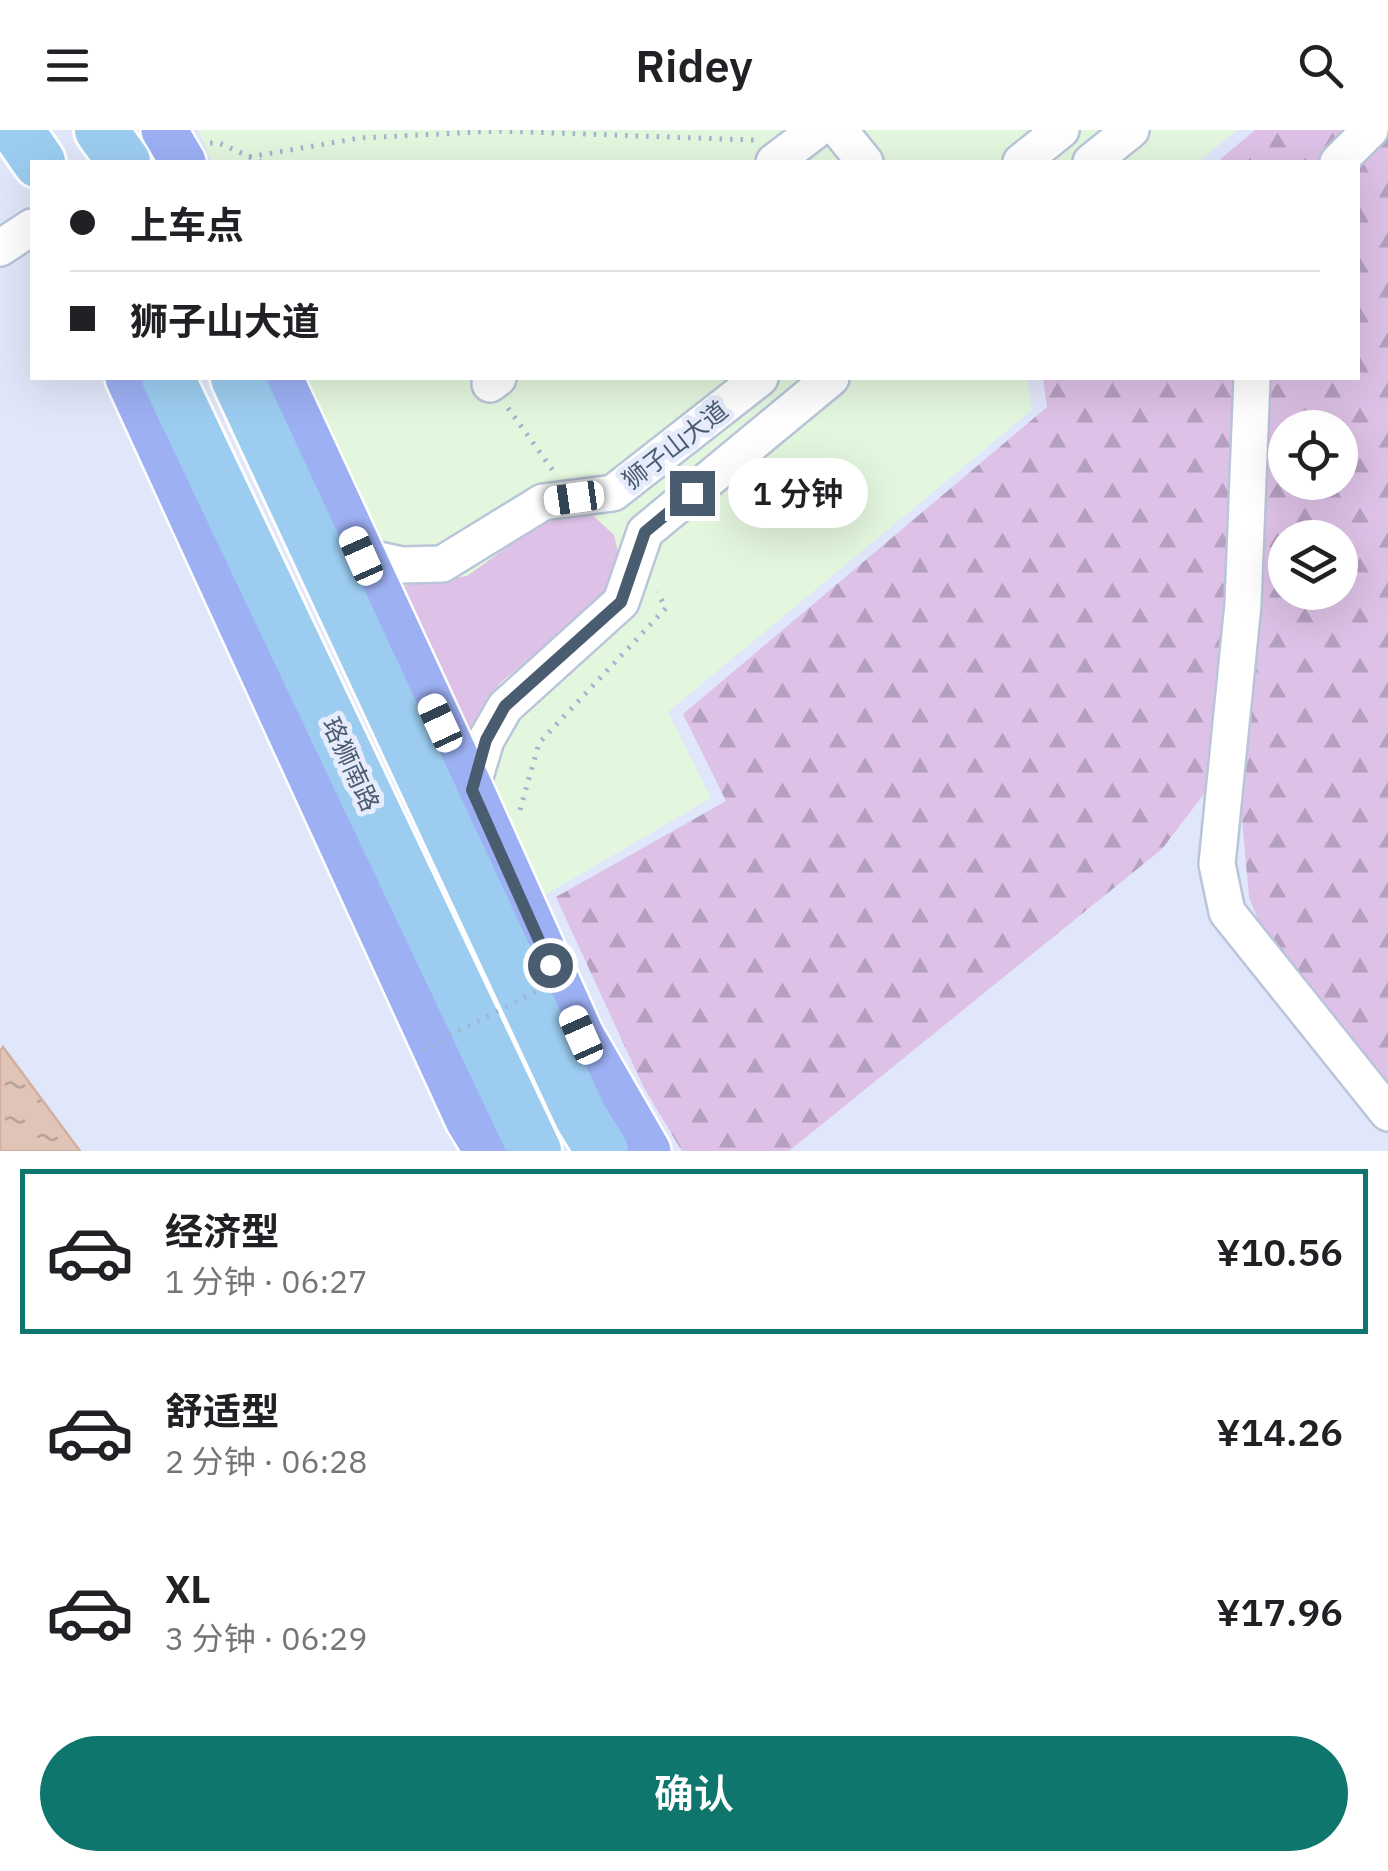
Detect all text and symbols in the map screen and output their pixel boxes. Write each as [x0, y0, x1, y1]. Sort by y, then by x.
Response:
text: Ridey [635, 36, 753, 94]
icon: menu [40, 38, 95, 93]
icon: search [1293, 38, 1348, 93]
text: 上车点 [130, 200, 244, 249]
text: 狮子山大道 [130, 296, 320, 345]
street label: 狮子山大道 [615, 393, 734, 496]
map controls [1268, 410, 1358, 610]
button: locate [1268, 410, 1358, 500]
callout: 1 分钟 [727, 458, 867, 528]
route end [670, 471, 715, 516]
text: 1 分钟 [753, 472, 843, 514]
car [542, 479, 606, 517]
button: layers [1268, 520, 1358, 610]
car [335, 522, 387, 590]
car [414, 689, 466, 757]
street label: 珞狮南路 [315, 711, 388, 816]
route start [528, 943, 573, 988]
car [555, 1001, 607, 1069]
text: 经济型 [165, 1206, 279, 1255]
icon: car [45, 1207, 135, 1297]
text: ¥10.56 [1216, 1227, 1343, 1276]
text: 1 分钟 · 06:27 [165, 1260, 367, 1302]
text: 舒适型 [165, 1386, 279, 1435]
icon: car [45, 1387, 135, 1477]
text: ¥14.26 [1216, 1407, 1343, 1456]
text: 2 分钟 · 06:28 [165, 1440, 367, 1482]
text: XL [165, 1564, 211, 1613]
icon: car [45, 1567, 135, 1657]
text: ¥17.96 [1216, 1587, 1343, 1636]
text: 3 分钟 · 06:29 [165, 1617, 367, 1659]
button: 确认 [40, 1736, 1348, 1851]

